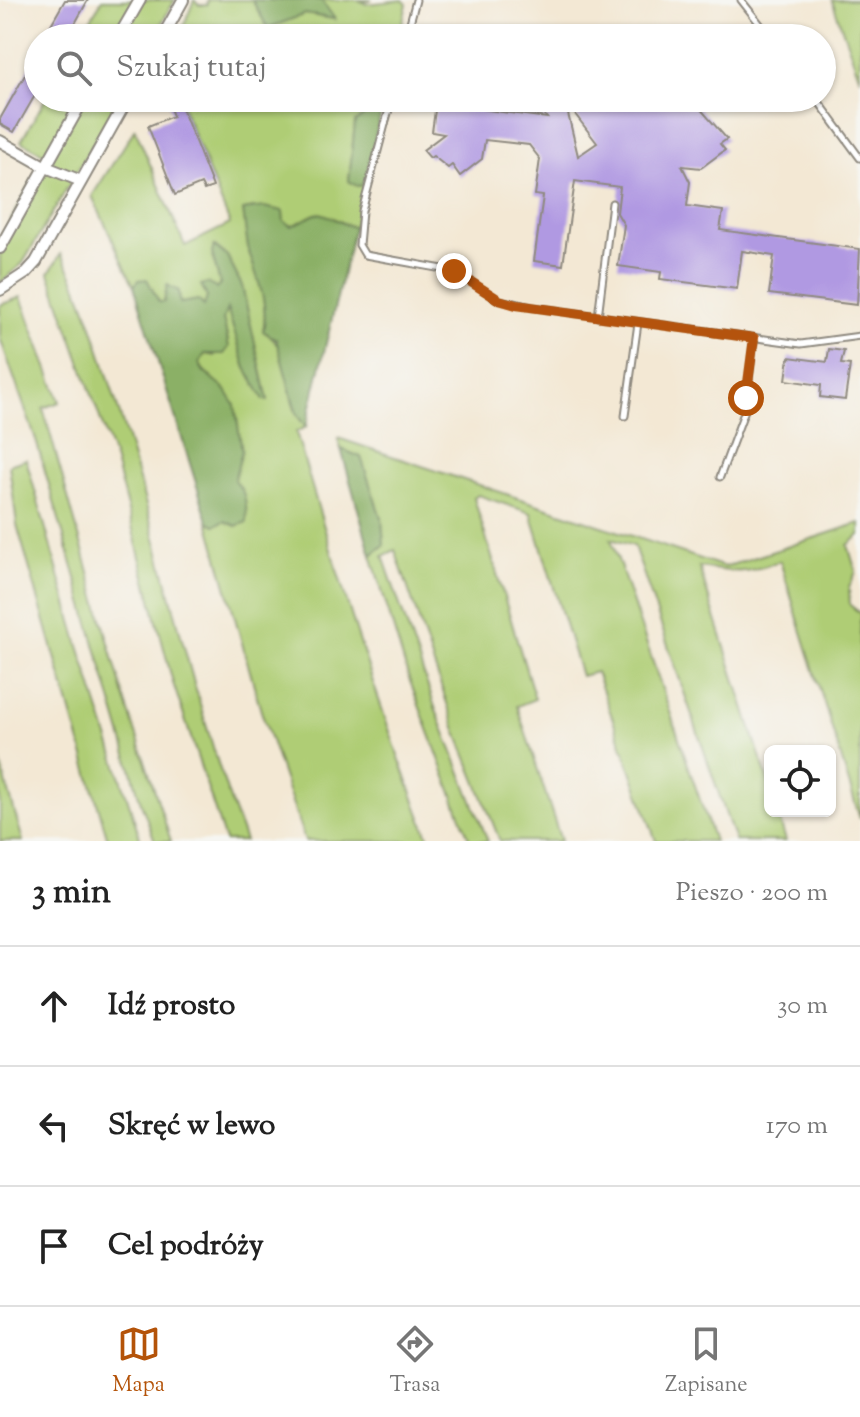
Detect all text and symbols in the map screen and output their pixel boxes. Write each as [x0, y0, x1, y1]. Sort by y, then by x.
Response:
search box [24, 24, 836, 112]
icon: search [52, 46, 96, 90]
text: Szukaj tutaj [116, 47, 267, 90]
route end [436, 253, 472, 289]
route start [728, 380, 764, 416]
map controls [764, 745, 836, 817]
button: locate [764, 745, 836, 817]
text: 3 min [32, 869, 111, 918]
text: Pieszo · 200 m [676, 875, 828, 912]
icon: ahead [32, 984, 76, 1028]
text: Idź prosto [108, 985, 235, 1028]
text: 30 m [777, 988, 828, 1025]
icon: left [32, 1104, 76, 1148]
text: Skręć w lewo [108, 1105, 275, 1148]
text: 170 m [766, 1108, 828, 1145]
icon: arrive [32, 1224, 76, 1268]
text: Cel podróży [108, 1225, 264, 1268]
tab: Mapa [112, 1322, 165, 1402]
tab: Trasa [390, 1322, 440, 1402]
tab: Zapisane [665, 1322, 748, 1402]

